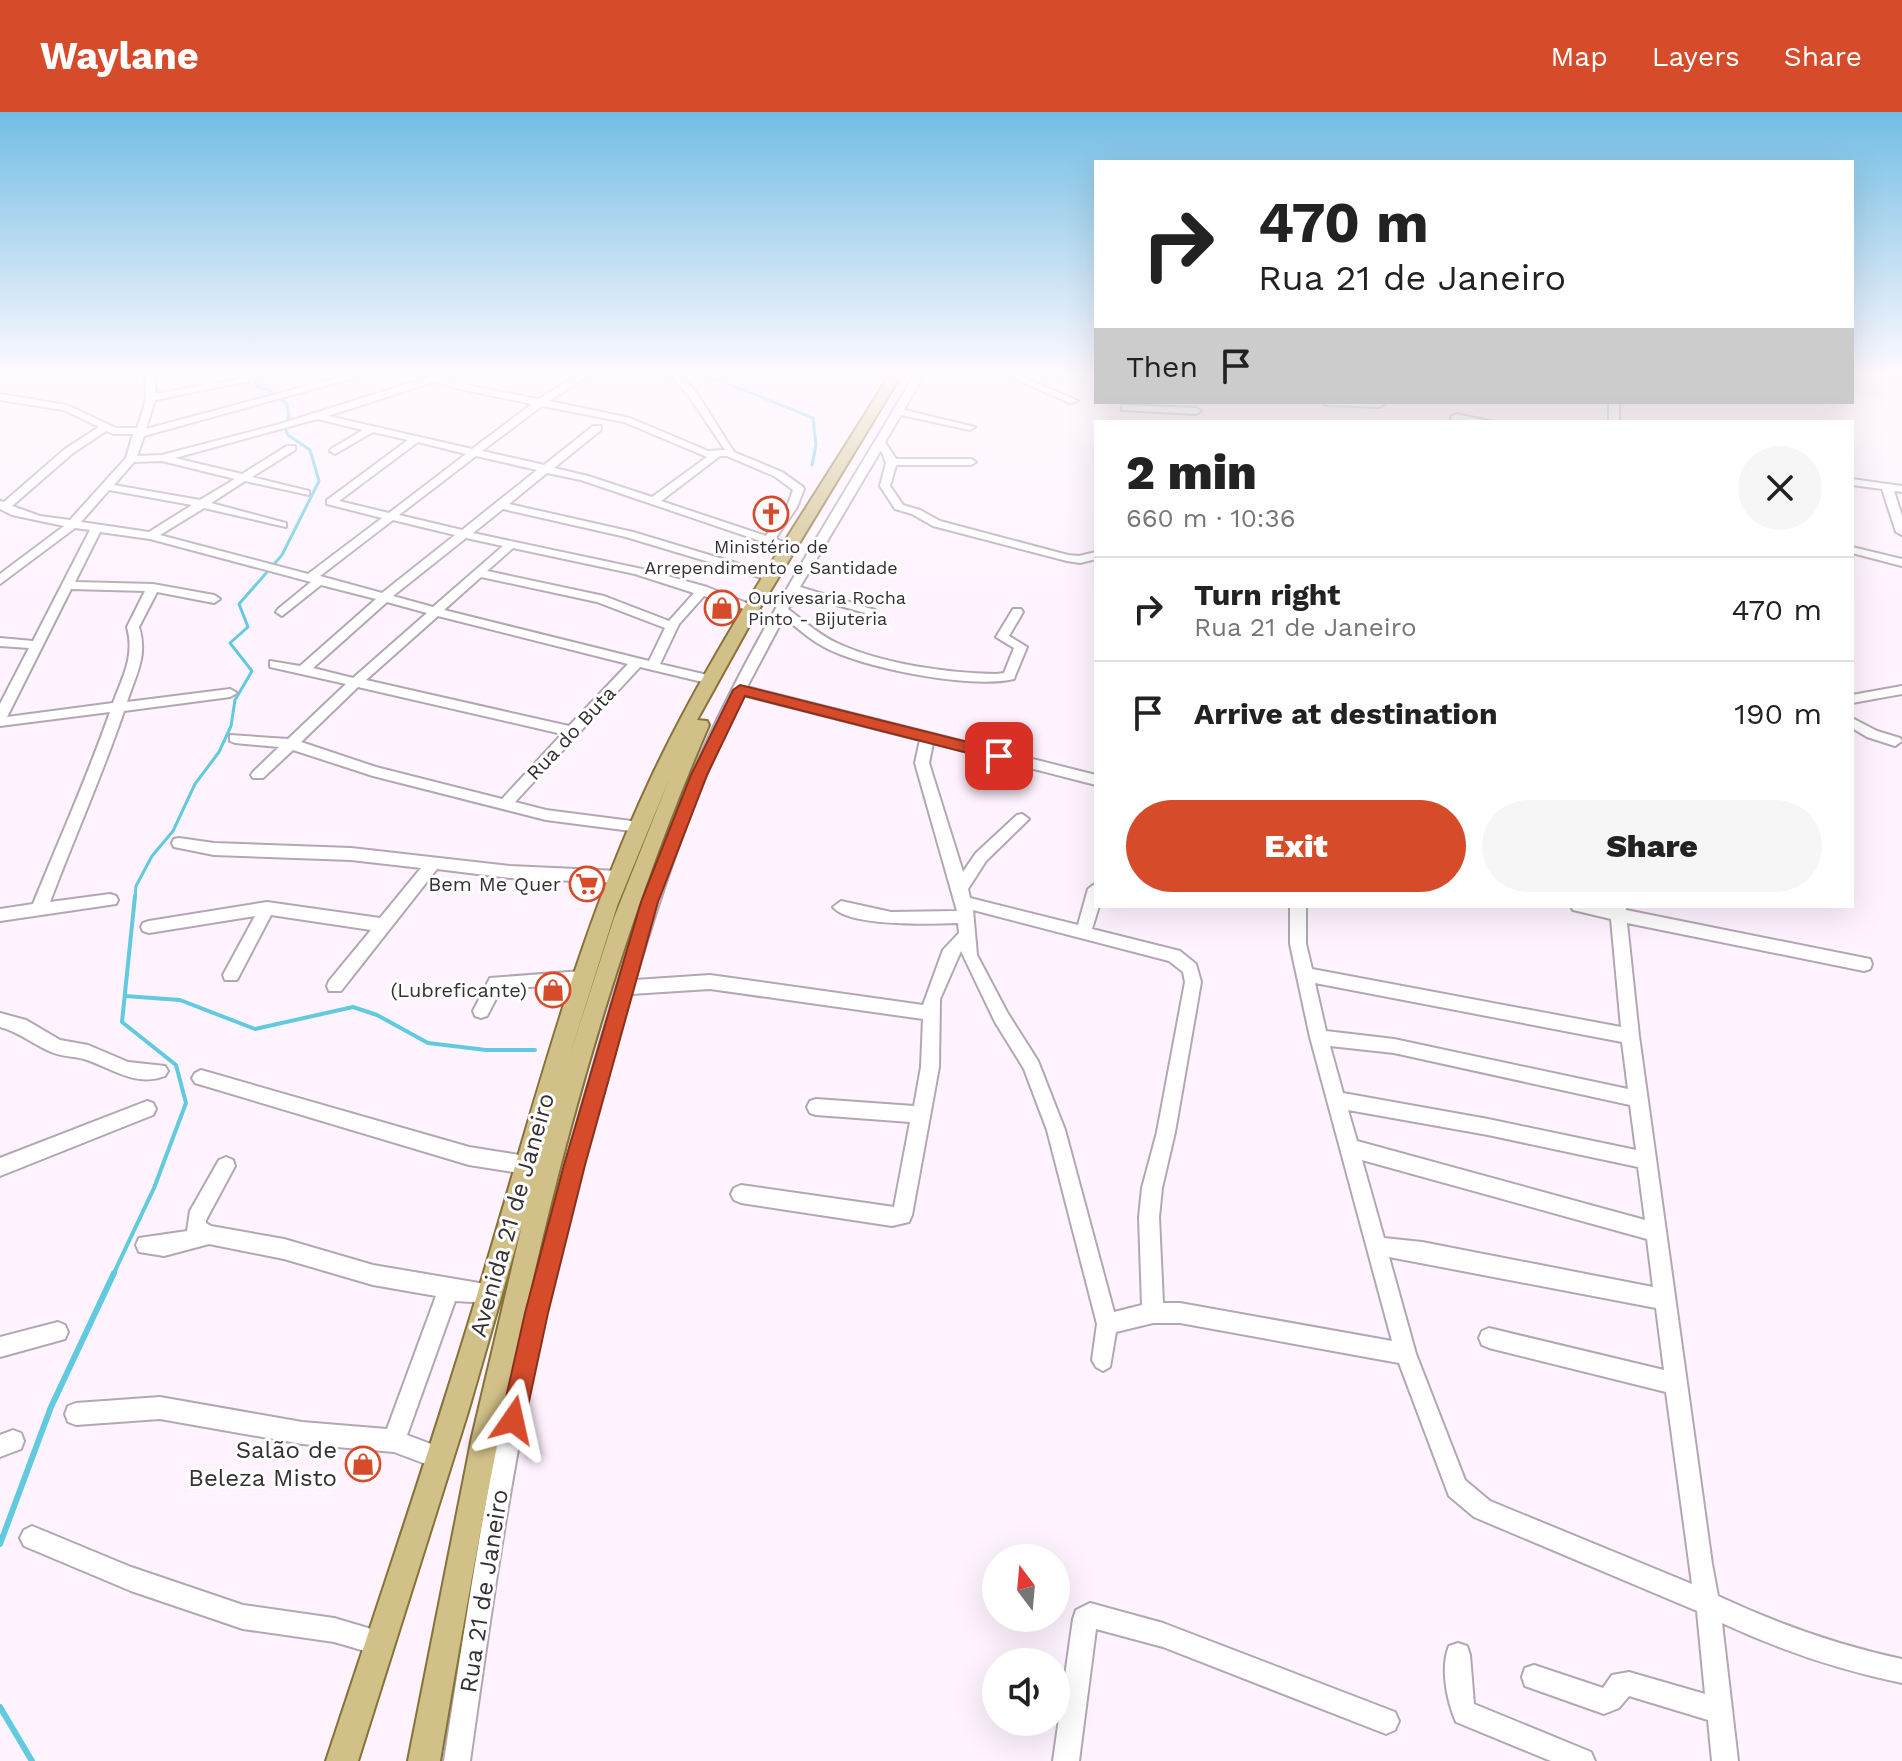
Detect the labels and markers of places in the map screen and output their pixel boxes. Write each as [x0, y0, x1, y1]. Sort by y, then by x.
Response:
church icon: Ministério de Arrependimento e Santidade [752, 495, 790, 533]
place label: Ministério de Arrependimento e Santidade [644, 536, 898, 578]
place label: Ourivesaria Rocha Pinto - Bijuteria [748, 587, 906, 629]
shop icon: Ourivesaria Rocha Pinto - Bijuteria [703, 589, 741, 627]
pin [965, 722, 1033, 790]
supermarket icon: Bem Me Quer [568, 865, 606, 903]
place label: Bem Me Quer [428, 872, 561, 896]
shop icon: (Lubreficante) [534, 971, 572, 1009]
place label: (Lubreficante) [390, 978, 527, 1002]
place label: Salão de Beleza Misto [188, 1436, 337, 1492]
shop icon: Salão de Beleza Misto [344, 1445, 382, 1483]

